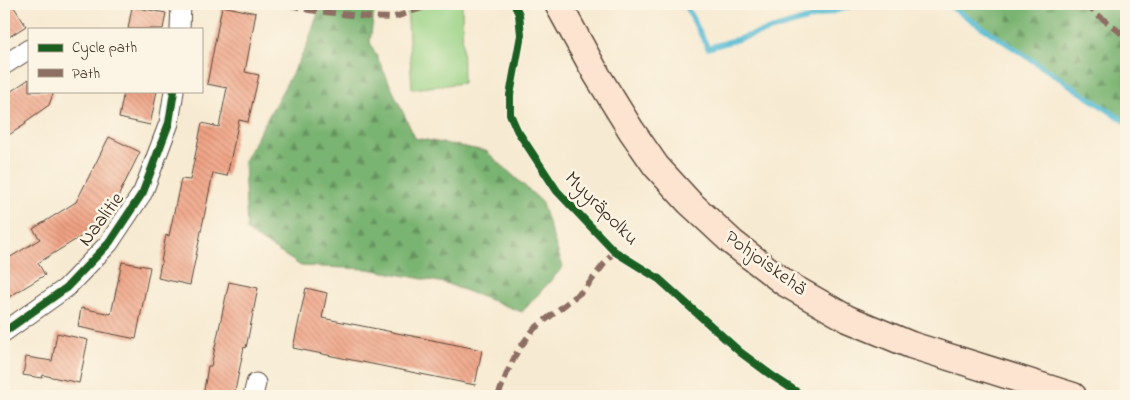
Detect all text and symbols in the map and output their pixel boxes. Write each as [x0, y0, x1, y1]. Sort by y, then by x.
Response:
legend [28, 28, 202, 92]
text: Cycle path [72, 37, 137, 60]
text: Path [72, 63, 100, 85]
street label: Myyräpolku [557, 165, 645, 253]
street label: Naalitie [72, 187, 132, 253]
street label: Pohjoiskehä [718, 224, 812, 304]

